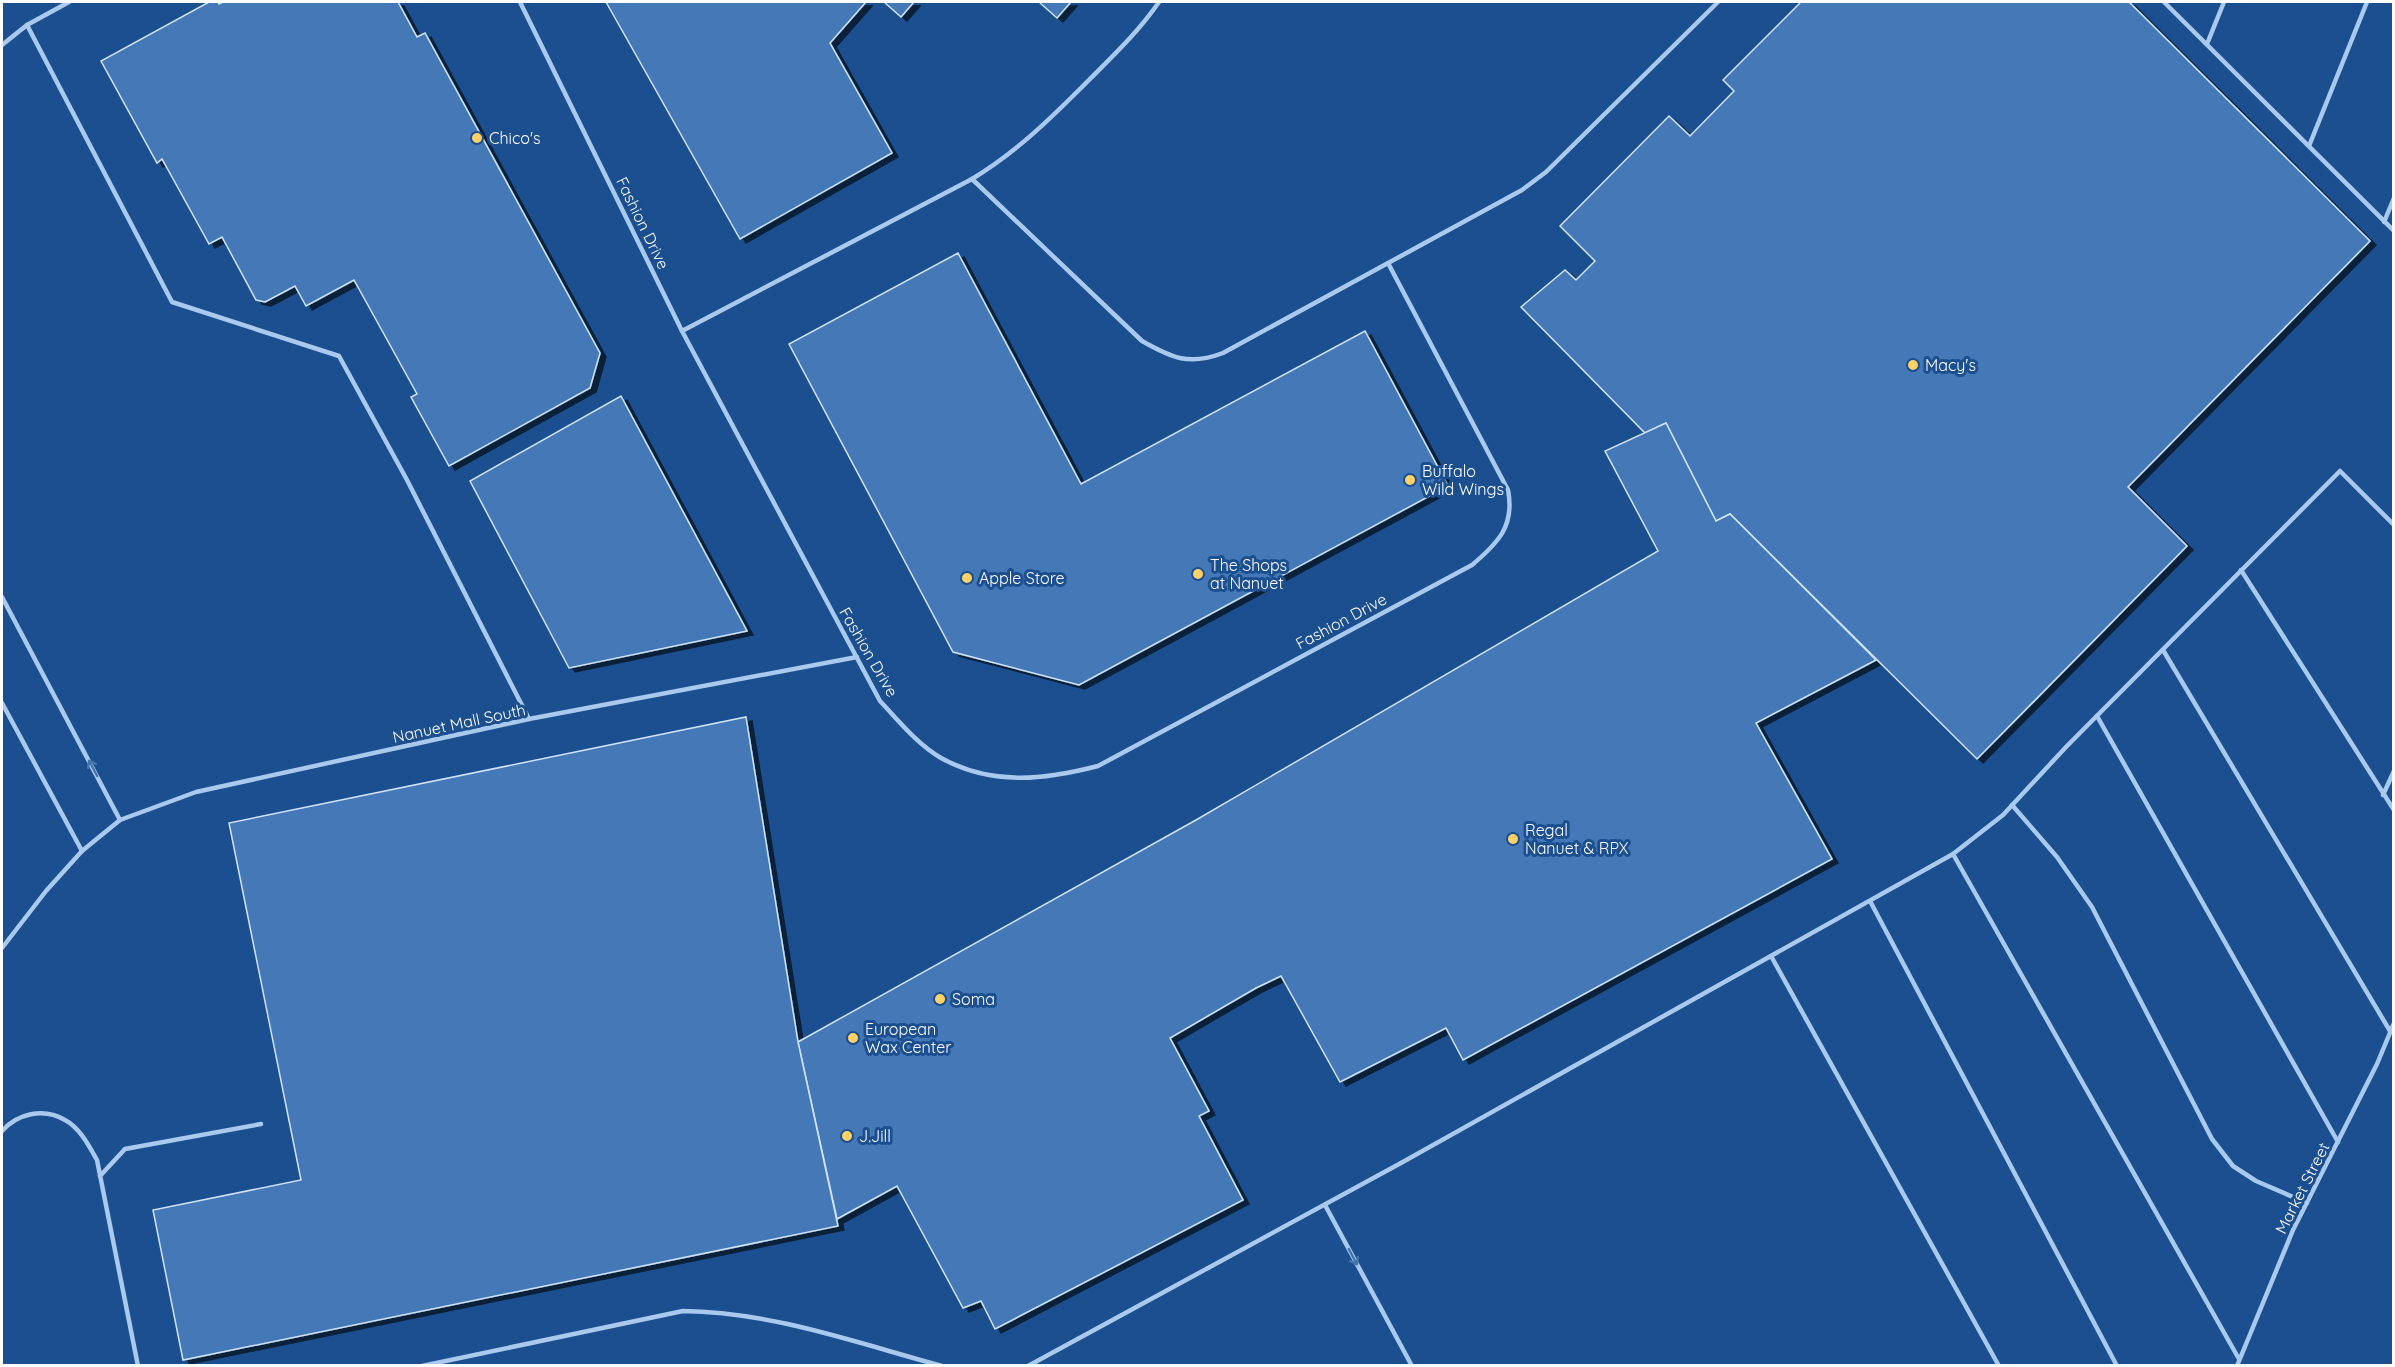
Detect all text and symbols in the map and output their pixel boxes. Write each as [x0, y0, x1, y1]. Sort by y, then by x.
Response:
place label: Chico's [489, 128, 541, 148]
marker: Chico's [470, 131, 484, 145]
street label: Fashion Drive [612, 174, 674, 272]
place label: Macy's [1925, 355, 1976, 375]
marker: Macy's [1906, 358, 1920, 372]
place label: Buffalo Wild Wings [1422, 461, 1504, 499]
marker: Buffalo Wild Wings [1403, 473, 1417, 487]
place label: The Shops at Nanuet [1210, 555, 1287, 593]
marker: The Shops at Nanuet [1191, 567, 1205, 581]
place label: Apple Store [979, 568, 1065, 588]
marker: Apple Store [960, 571, 974, 585]
street label: Fashion Drive [1292, 589, 1390, 653]
street label: Fashion Drive [835, 604, 903, 700]
street label: Nanuet Mall South [391, 699, 527, 747]
one-way arrow [87, 760, 99, 777]
place label: Regal Nanuet & RPX [1525, 820, 1629, 858]
marker: Regal Nanuet & RPX [1506, 832, 1520, 846]
place label: Soma [952, 989, 995, 1009]
marker: Soma [933, 992, 947, 1006]
place label: European Wax Center [865, 1019, 951, 1057]
marker: European Wax Center [846, 1031, 860, 1045]
place label: J.Jill [859, 1126, 891, 1146]
marker: J.Jill [840, 1129, 854, 1143]
street label: Market Street [2270, 1139, 2334, 1237]
one-way arrow [1347, 1248, 1359, 1265]

